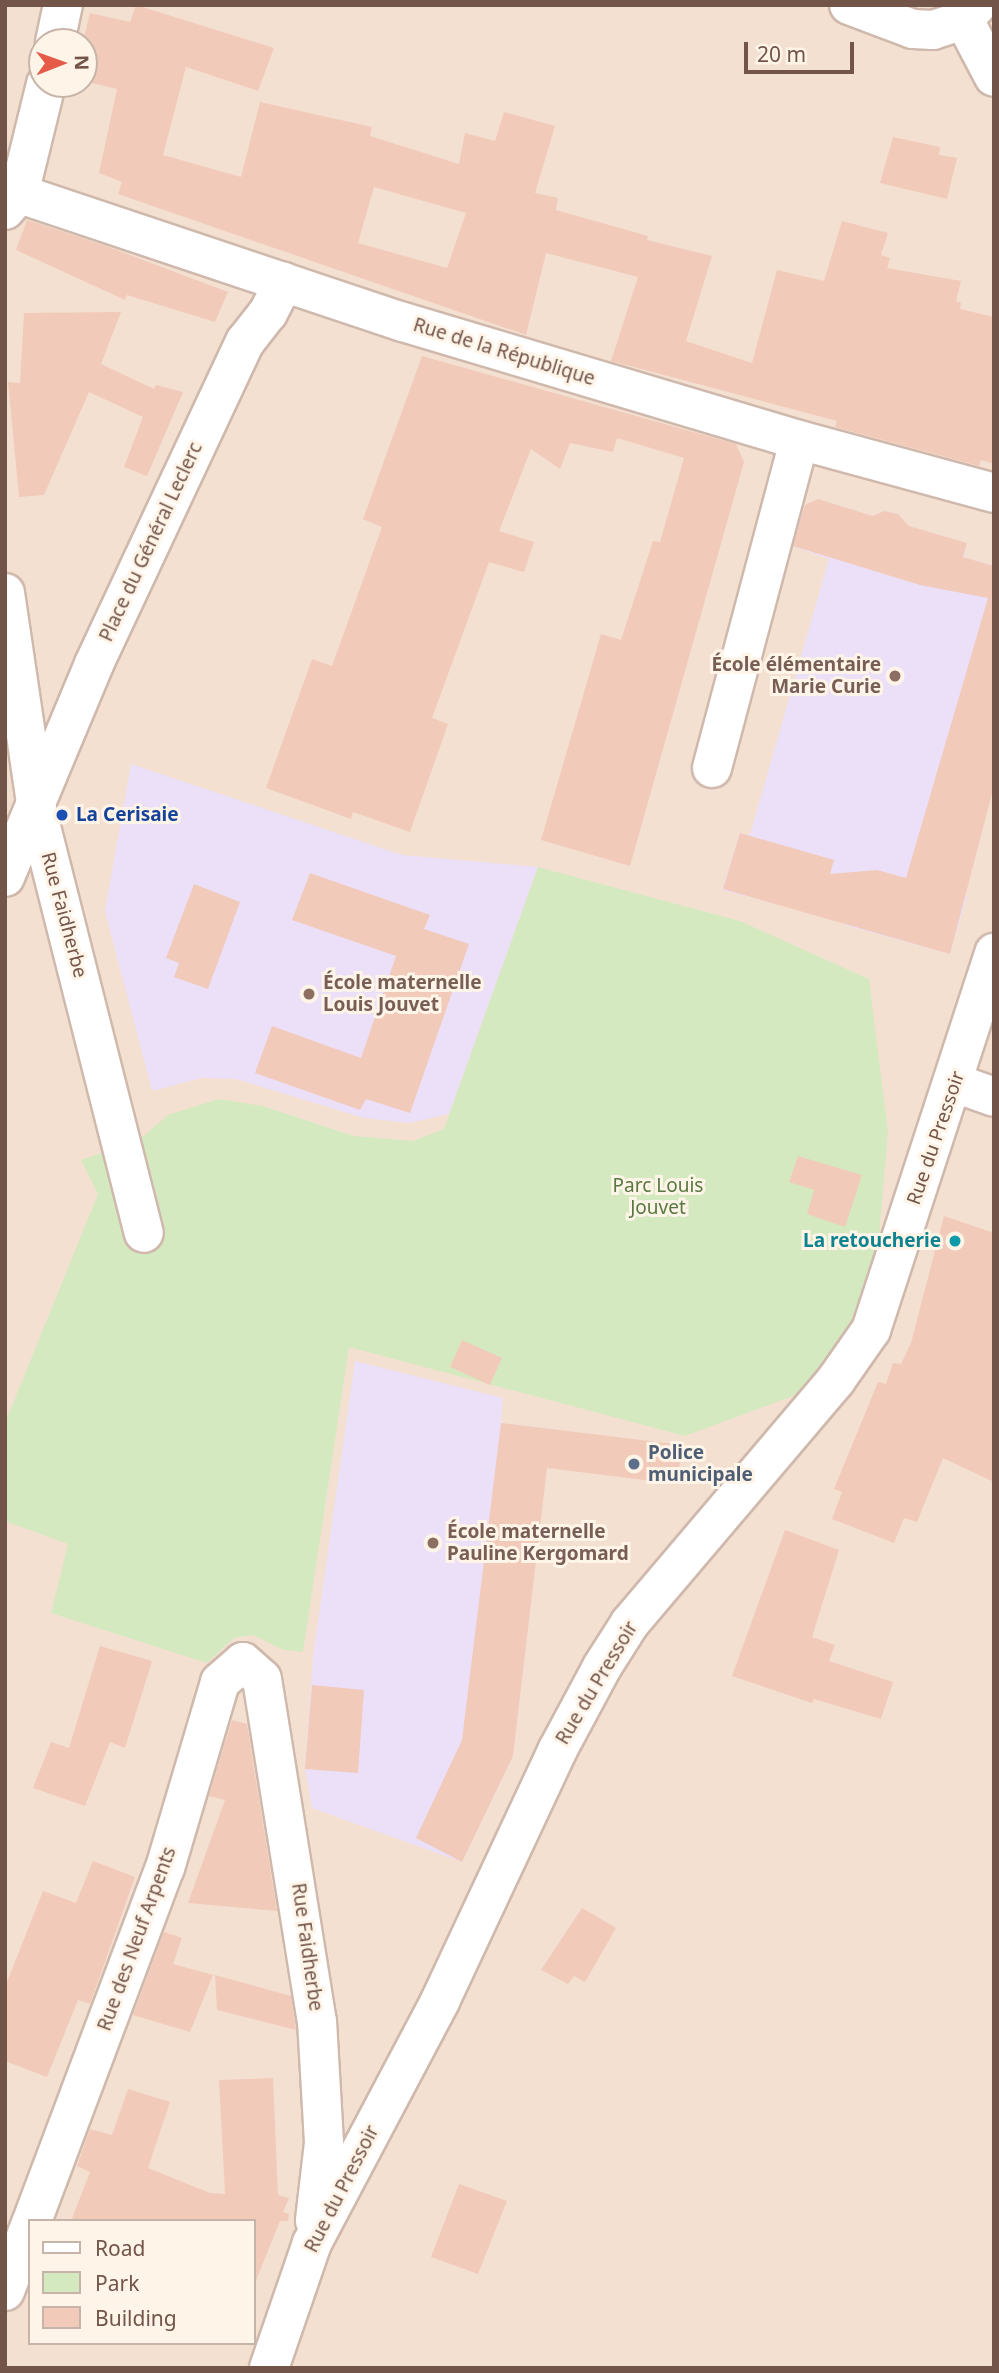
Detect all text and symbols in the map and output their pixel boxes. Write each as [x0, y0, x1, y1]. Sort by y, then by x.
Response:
north arrow [28, 28, 98, 98]
scale bar [747, 28, 857, 72]
text: 20 m [757, 40, 806, 68]
text: N [69, 55, 95, 71]
street label: Rue de la République [410, 314, 598, 390]
street label: Place du Général Leclerc [95, 439, 207, 645]
place label: École élémentaire Marie Curie [711, 654, 881, 698]
marker: École élémentaire Marie Curie [887, 668, 903, 684]
place label: La Cerisaie [76, 804, 179, 826]
marker: La Cerisaie [54, 807, 70, 823]
street label: Rue Faidherbe [36, 850, 92, 980]
place label: École maternelle Louis Jouvet [323, 972, 482, 1016]
marker: École maternelle Louis Jouvet [301, 986, 317, 1002]
street label: Rue du Pressoir [902, 1068, 970, 1208]
park label: Parc Louis Jouvet [613, 1175, 703, 1219]
place label: La retoucherie [803, 1230, 941, 1252]
marker: La retoucherie [947, 1233, 963, 1249]
place label: Police municipale [648, 1442, 753, 1486]
marker: Police municipale [626, 1456, 642, 1472]
place label: École maternelle Pauline Kergomard [447, 1521, 629, 1565]
marker: École maternelle Pauline Kergomard [425, 1535, 441, 1551]
street label: Rue du Pressoir [551, 1617, 643, 1749]
street label: Rue des Neuf Arpents [93, 1844, 181, 2034]
street label: Rue Faidherbe [287, 1882, 327, 2012]
street label: Rue du Pressoir [300, 2122, 384, 2256]
legend [28, 2219, 256, 2345]
text: Road [95, 2234, 145, 2262]
text: Park [95, 2269, 139, 2297]
text: Building [95, 2304, 177, 2332]

